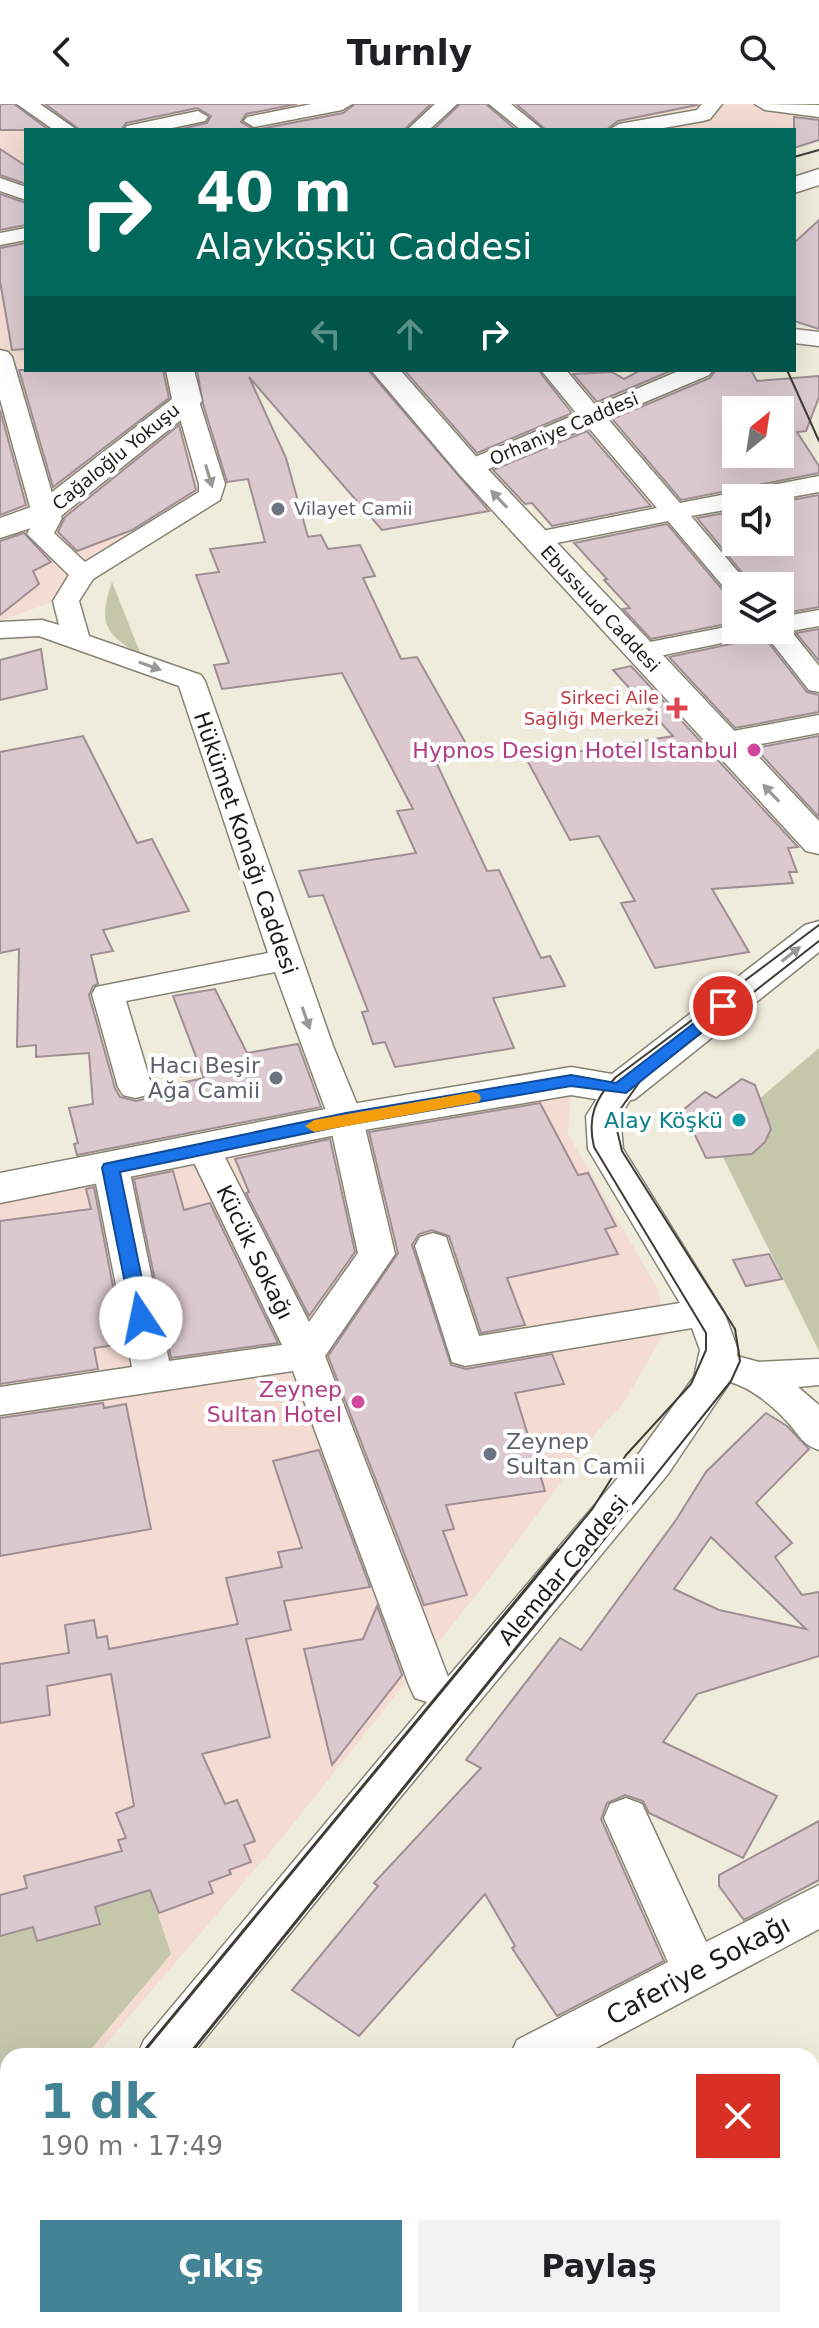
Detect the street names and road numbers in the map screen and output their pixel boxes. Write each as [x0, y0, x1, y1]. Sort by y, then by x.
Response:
street label: Orhaniye Caddesi [486, 388, 641, 469]
street label: Cağaloğlu Yokuşu [48, 399, 183, 514]
street label: Ebussuud Caddesi [536, 541, 664, 676]
street label: Hükümet Konağı Caddesi [189, 708, 302, 978]
street label: Kücük Sokağı [211, 1181, 298, 1323]
street label: Alemdar Caddesi [494, 1490, 633, 1650]
street label: Caferiye Sokağı [601, 1909, 795, 2031]

